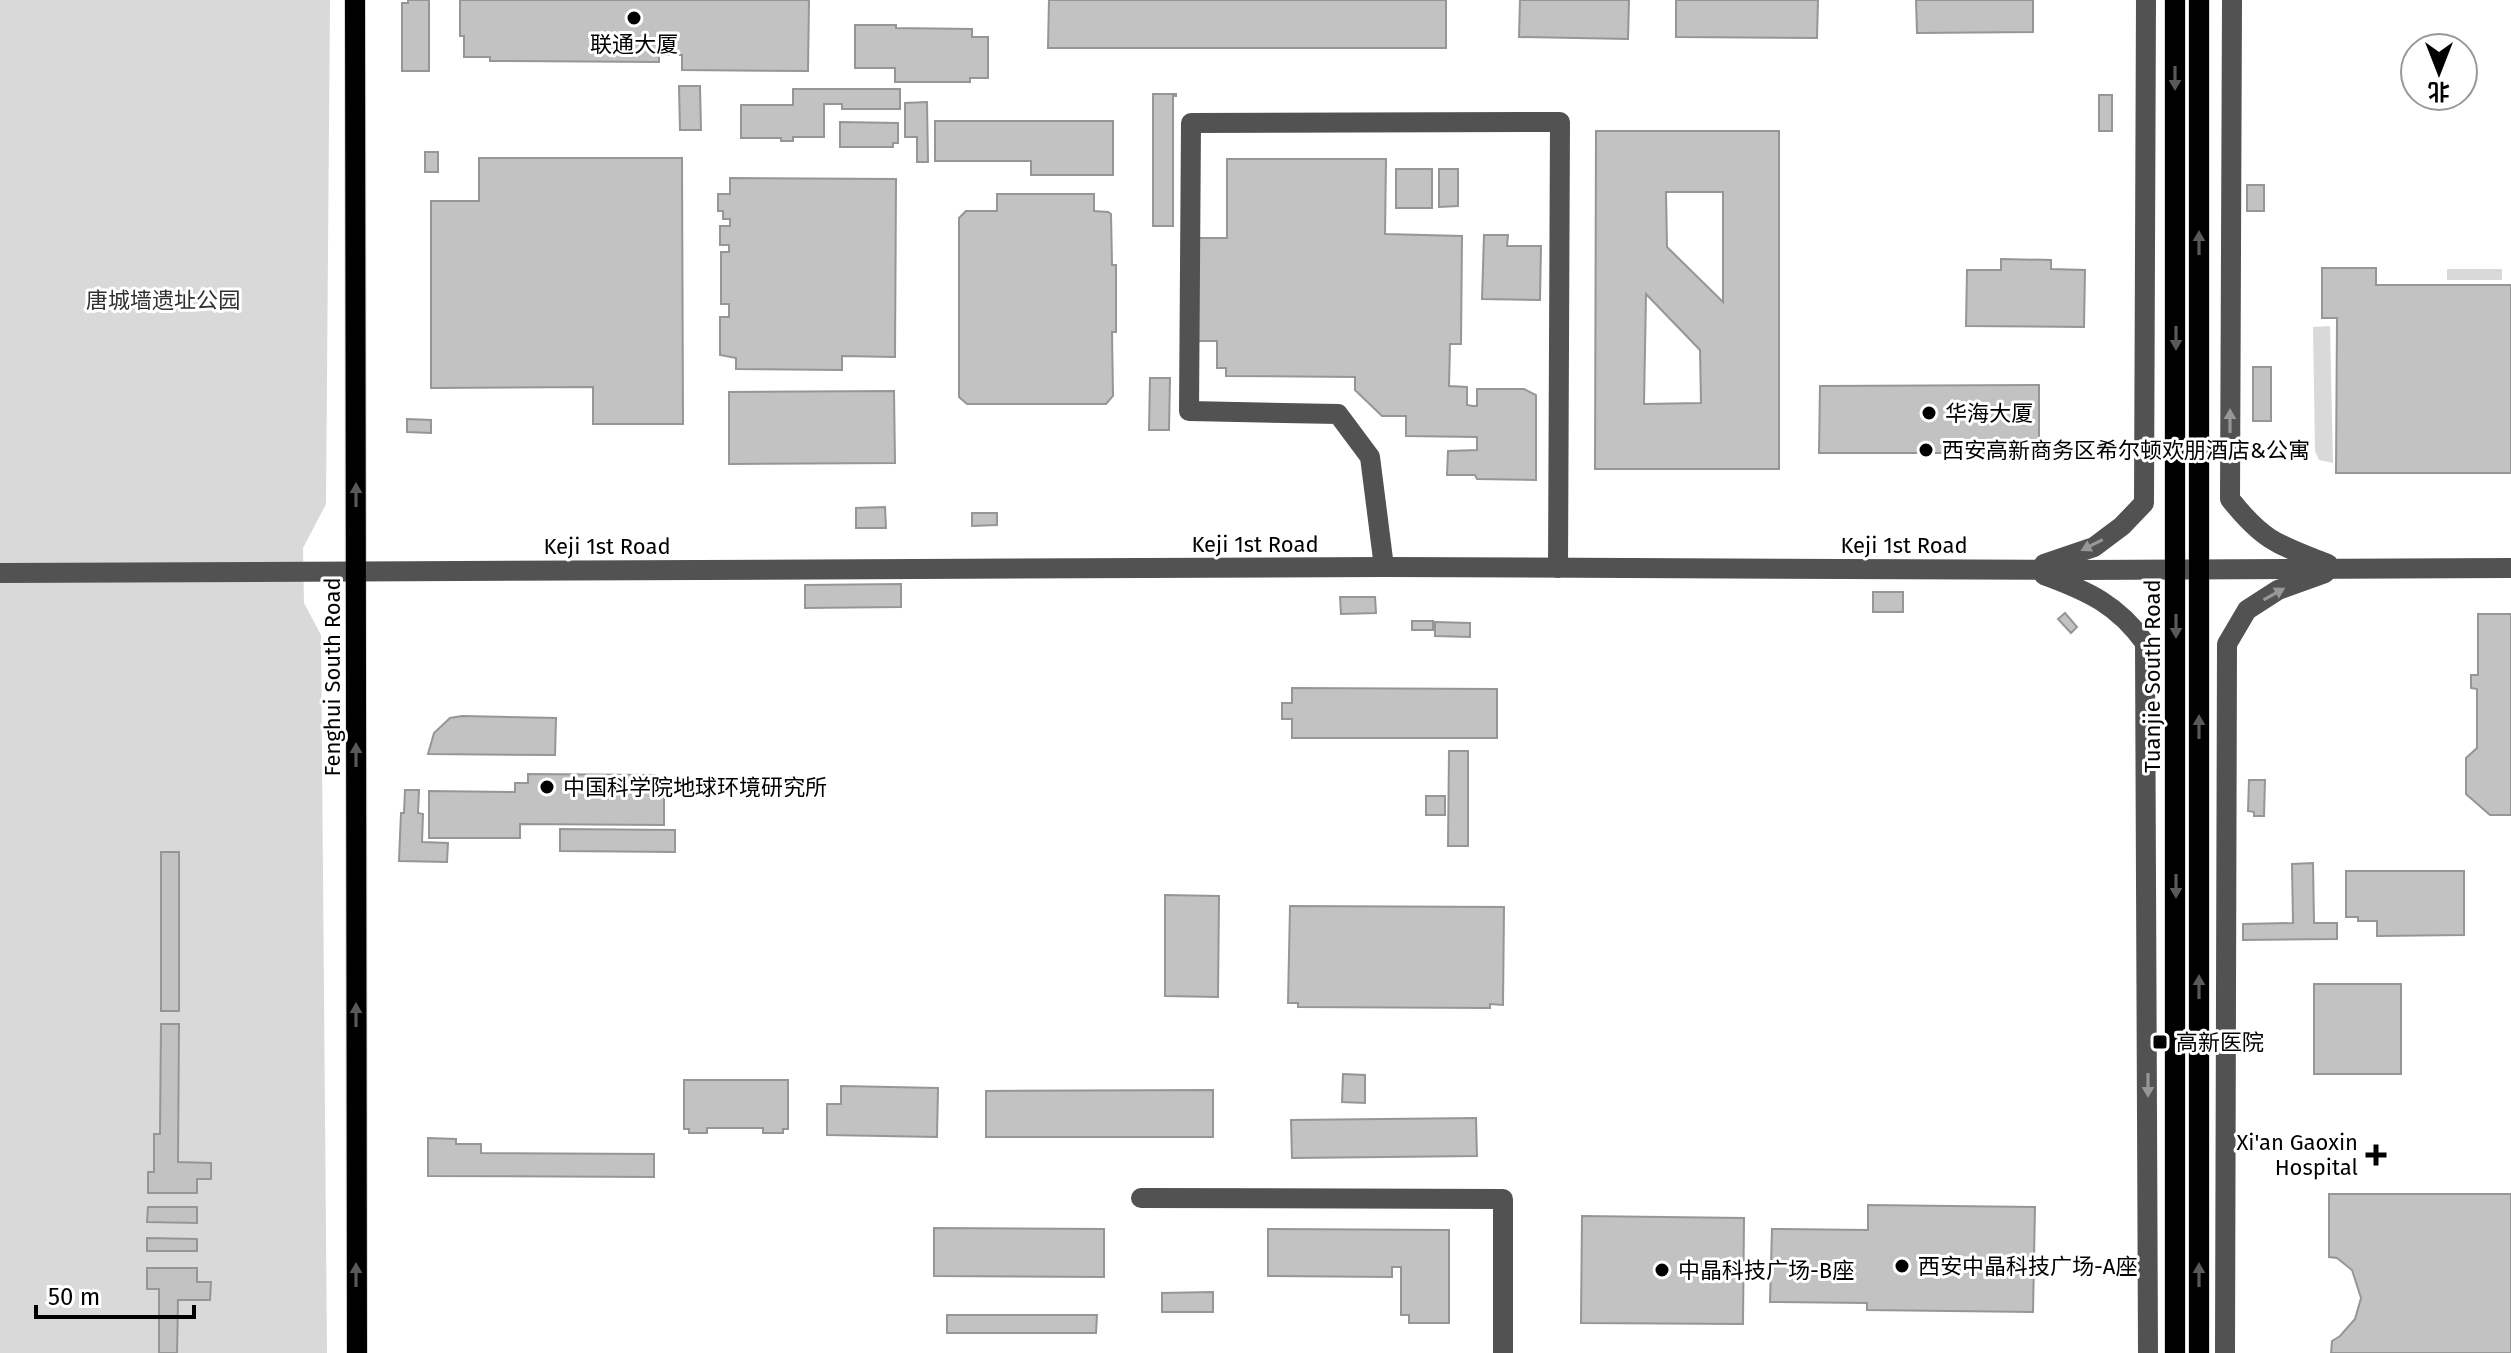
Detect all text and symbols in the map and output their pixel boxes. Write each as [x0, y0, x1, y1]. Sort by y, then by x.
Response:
marker: 联通大厦 [625, 9, 643, 27]
place label: 联通大厦 [590, 31, 678, 58]
north arrow [2399, 32, 2479, 112]
one-way arrow [2169, 66, 2181, 91]
text: 北 [2428, 78, 2450, 105]
one-way arrow [2193, 230, 2205, 255]
park label: 唐城墙遗址公园 [86, 287, 240, 314]
one-way arrow [2170, 326, 2182, 351]
place label: 华海大厦 [1945, 400, 2033, 427]
marker: 华海大厦 [1920, 404, 1938, 422]
one-way arrow [2224, 408, 2236, 433]
place label: 西安高新商务区希尔顿欢朋酒店&公寓 [1942, 437, 2310, 464]
marker: 西安高新商务区希尔顿欢朋酒店&公寓 [1917, 441, 1935, 459]
one-way arrow [350, 482, 362, 507]
street label: Keji 1st Road [1191, 531, 1319, 558]
street label: Keji 1st Road [1840, 532, 1968, 559]
street label: Keji 1st Road [543, 533, 671, 560]
one-way arrow [2081, 538, 2103, 552]
street label: Fenghui South Road [319, 577, 346, 777]
street label: Tuanjie South Road [2139, 579, 2166, 773]
one-way arrow [2263, 587, 2285, 601]
one-way arrow [2170, 614, 2183, 639]
one-way arrow [2193, 714, 2205, 739]
one-way arrow [350, 742, 362, 767]
place label: 中国科学院地球环境研究所 [563, 774, 827, 801]
marker: 中国科学院地球环境研究所 [538, 778, 556, 796]
one-way arrow [2170, 874, 2182, 899]
one-way arrow [2193, 974, 2205, 999]
one-way arrow [350, 1002, 362, 1027]
place label: 高新医院 [2176, 1029, 2264, 1056]
marker: 高新医院 [2151, 1033, 2169, 1051]
one-way arrow [2142, 1073, 2154, 1098]
place label: Xi'an Gaoxin Hospital [2236, 1129, 2358, 1181]
marker: Xi'an Gaoxin Hospital [2365, 1144, 2387, 1166]
place label: 西安中晶科技广场-A座 [1918, 1253, 2137, 1280]
place label: 中晶科技广场-B座 [1678, 1257, 1854, 1284]
marker: 西安中晶科技广场-A座 [1893, 1257, 1911, 1275]
marker: 中晶科技广场-B座 [1653, 1261, 1671, 1279]
one-way arrow [350, 1262, 362, 1287]
one-way arrow [2193, 1262, 2205, 1287]
scale bar [36, 1269, 194, 1319]
text: 50 m [48, 1283, 100, 1311]

